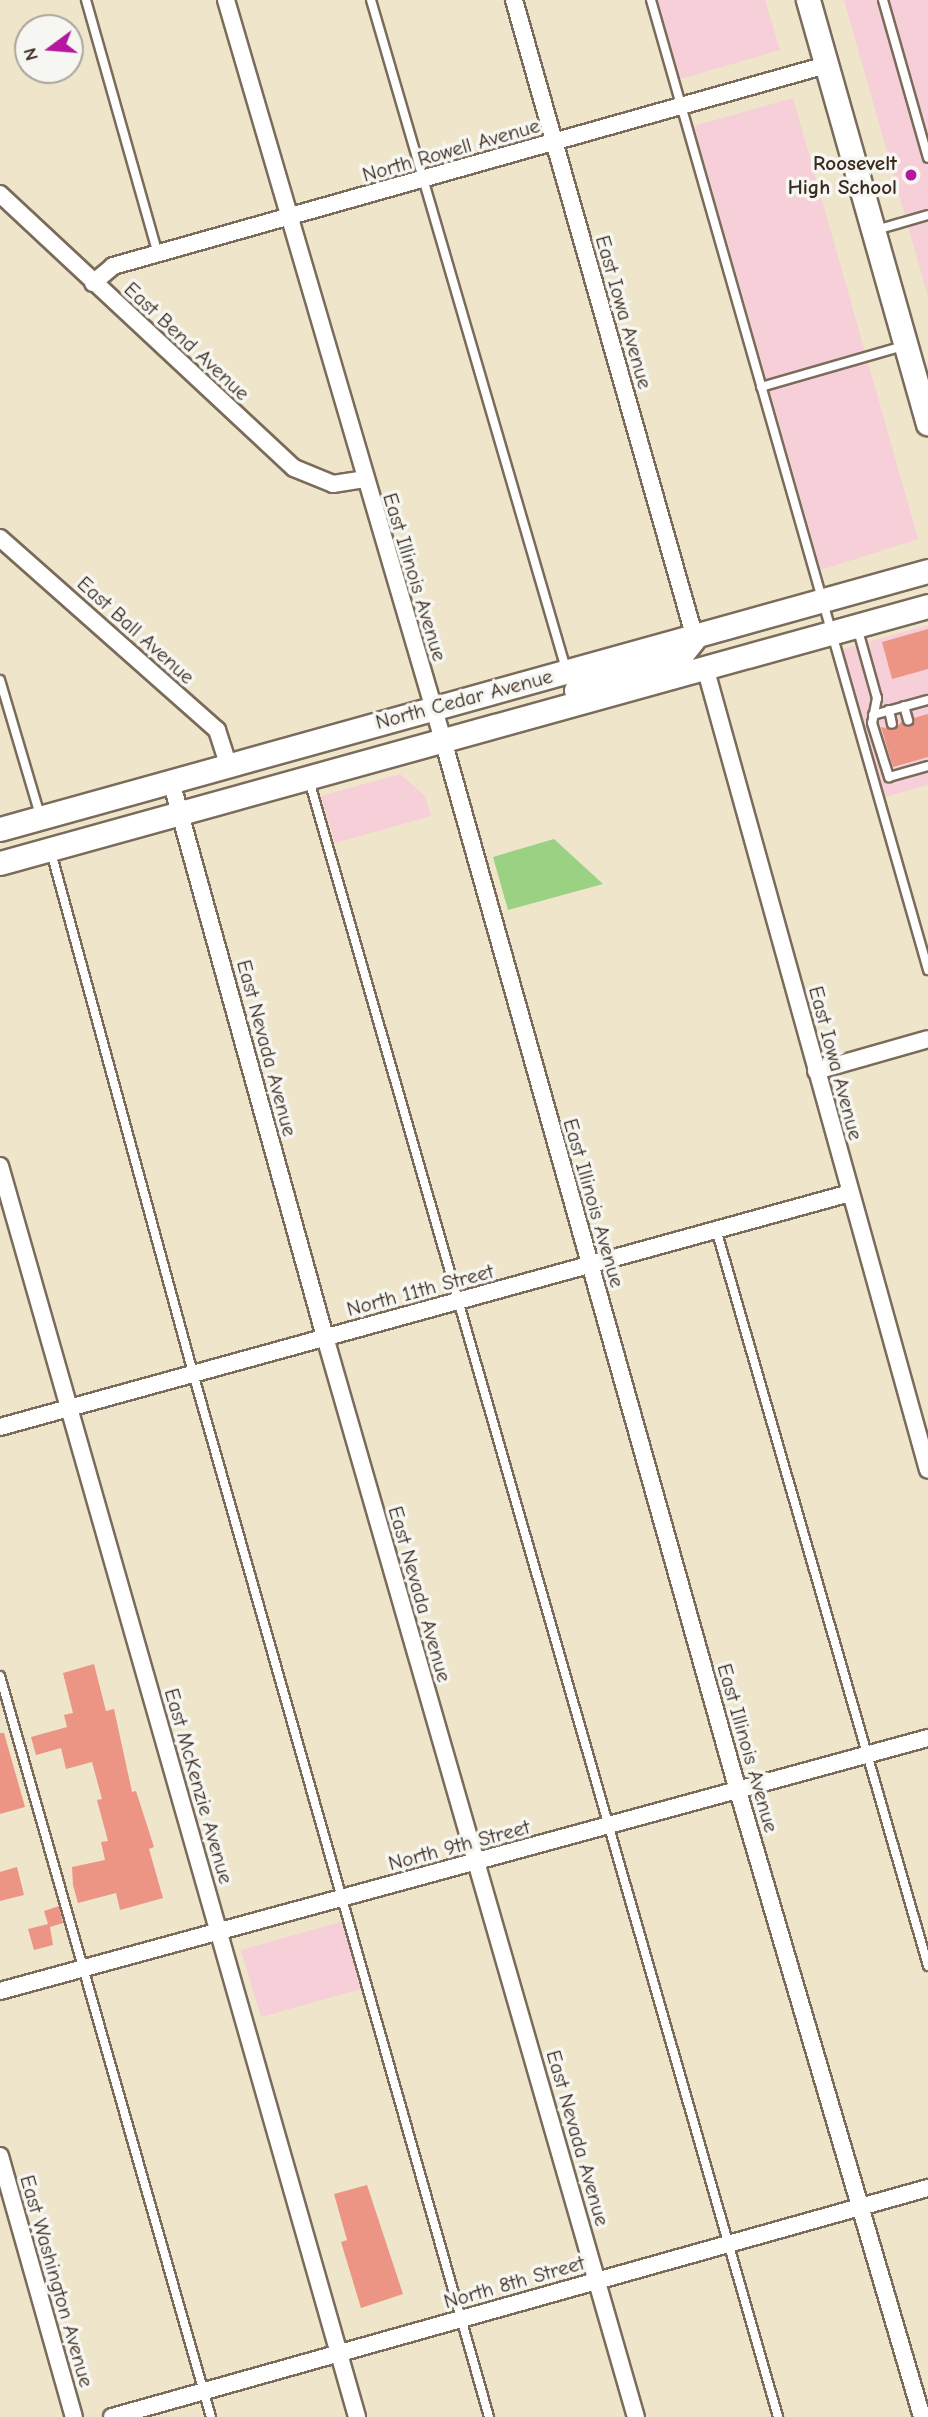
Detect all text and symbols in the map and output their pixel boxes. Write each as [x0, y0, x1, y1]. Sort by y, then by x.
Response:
north arrow [14, 14, 84, 84]
text: N [18, 45, 43, 63]
street label: North Rowell Avenue [359, 113, 543, 187]
place label: Roosevelt High School [788, 150, 897, 200]
marker: Roosevelt High School [903, 167, 919, 183]
street label: East Iowa Avenue [590, 232, 658, 392]
street label: East Bend Avenue [119, 276, 255, 406]
street label: East Illinois Avenue [377, 490, 453, 664]
street label: East Ball Avenue [72, 571, 200, 689]
street label: North Cedar Avenue [373, 663, 555, 735]
street label: East Nevada Avenue [231, 957, 303, 1139]
street label: East Iowa Avenue [803, 983, 869, 1143]
street label: East Illinois Avenue [558, 1116, 630, 1290]
street label: North 11th Street [344, 1258, 496, 1322]
street label: East Nevada Avenue [383, 1503, 457, 1685]
street label: East Illinois Avenue [712, 1661, 784, 1835]
street label: East McKenzie Avenue [159, 1685, 239, 1887]
street label: North 9th Street [385, 1814, 533, 1876]
street label: East Nevada Avenue [541, 2047, 615, 2229]
street label: East Washington Avenue [15, 2172, 99, 2390]
street label: North 8th Street [441, 2250, 587, 2314]

